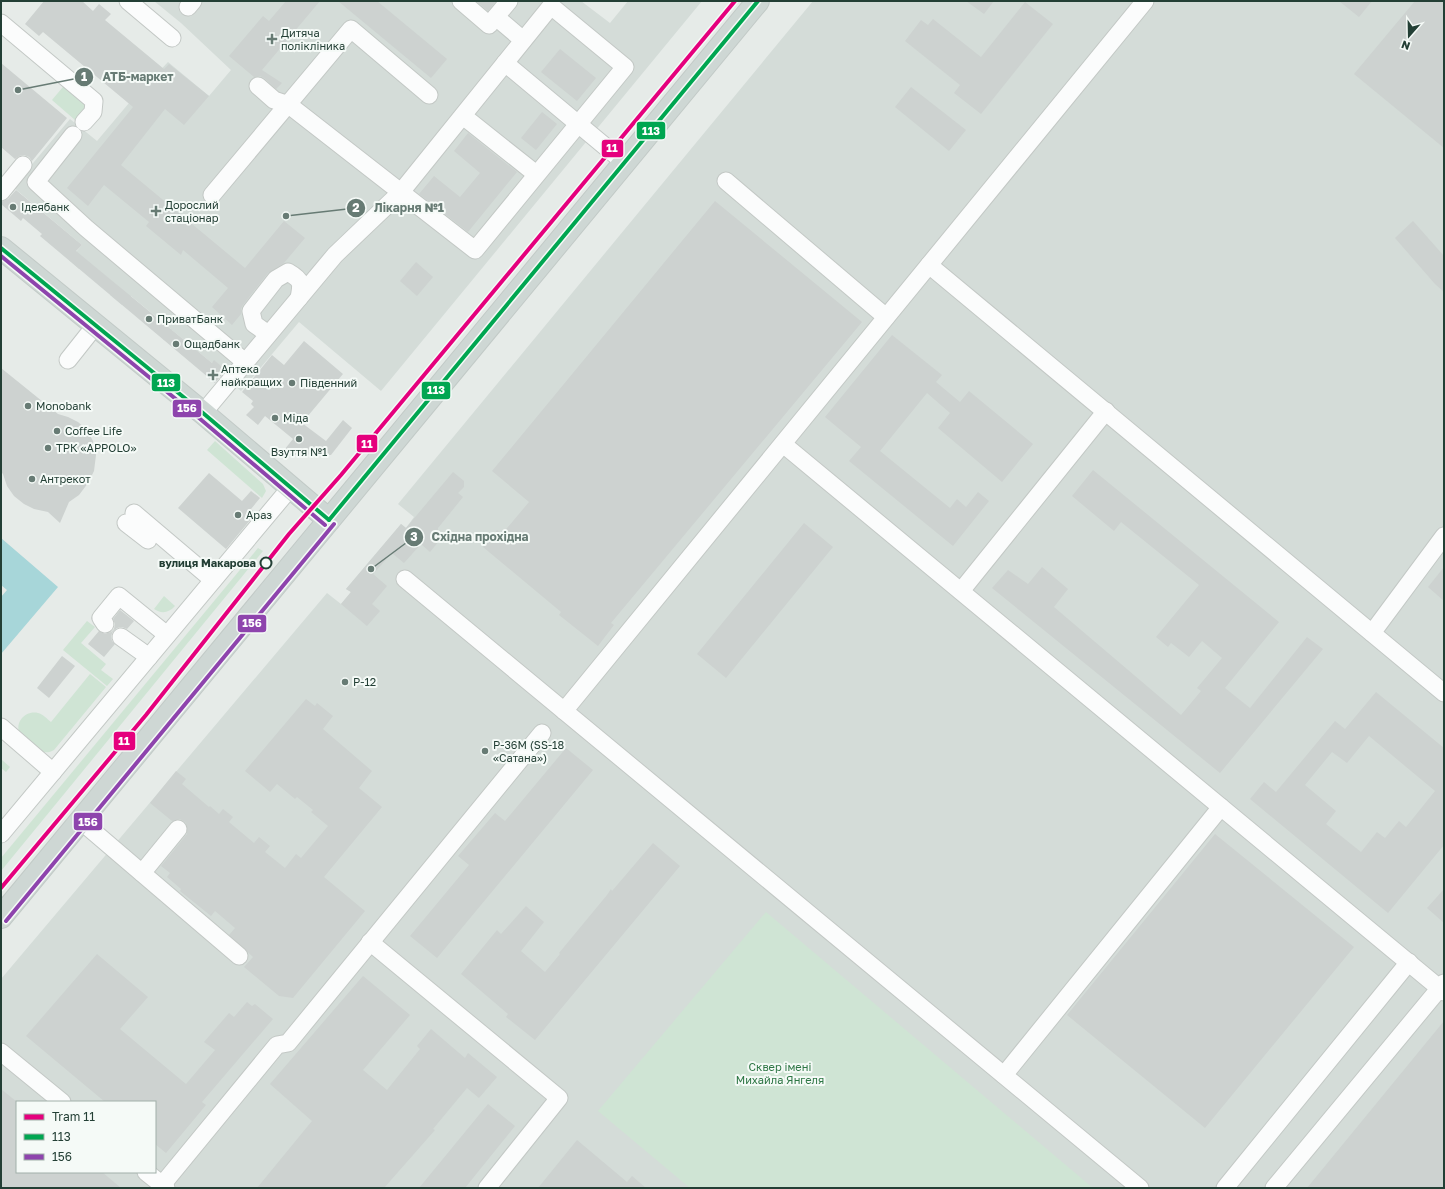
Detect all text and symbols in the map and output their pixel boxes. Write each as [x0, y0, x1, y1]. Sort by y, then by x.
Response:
north arrow [1389, 16, 1429, 56]
place label: Дитяча полікліника [281, 26, 345, 52]
marker: Дитяча полікліника [266, 33, 278, 45]
text: N [1399, 38, 1412, 53]
callout: АТБ-маркет [74, 65, 181, 89]
text: 1 [81, 69, 87, 84]
text: АТБ-маркет [102, 69, 174, 84]
line badge: 113 [636, 121, 666, 140]
text: 113 [642, 124, 660, 137]
line badge: 11 [601, 139, 624, 158]
text: 11 [606, 141, 618, 154]
callout: Лікарня №1 [346, 196, 452, 220]
place label: Дорослий стаціонар [165, 198, 219, 224]
place label: Ідеябанк [21, 200, 70, 213]
text: 2 [352, 200, 360, 215]
text: Лікарня №1 [374, 200, 444, 215]
marker: Ідеябанк [8, 202, 18, 212]
marker: Дорослий стаціонар [150, 205, 162, 217]
place label: ПриватБанк [157, 312, 224, 325]
marker: ПриватБанк [144, 314, 154, 324]
place label: Ощадбанк [184, 337, 241, 350]
marker: Ощадбанк [171, 339, 181, 349]
place label: Аптека найкращих [221, 362, 282, 388]
marker: Аптека найкращих [208, 370, 218, 380]
line badge: 113 [151, 373, 181, 392]
text: 113 [157, 376, 175, 389]
place label: Південний [300, 376, 357, 389]
marker: Південний [287, 378, 297, 388]
line badge: 113 [421, 381, 451, 400]
text: 113 [427, 383, 445, 396]
place label: Monobank [36, 399, 91, 412]
line badge: 156 [172, 399, 202, 418]
marker: Monobank [23, 401, 33, 411]
text: 156 [177, 401, 197, 414]
place label: Міда [283, 411, 308, 424]
marker: Міда [270, 413, 280, 423]
place label: Coffee Life [65, 424, 122, 437]
marker: Coffee Life [52, 426, 62, 436]
marker: Взуття №1 [294, 434, 304, 444]
line badge: 11 [356, 434, 378, 453]
text: 11 [361, 437, 373, 450]
place label: ТРК «APPOLO» [56, 441, 136, 454]
marker: ТРК «APPOLO» [43, 443, 53, 453]
place label: Взуття №1 [271, 445, 327, 458]
place label: Антрекот [40, 472, 91, 485]
marker: Антрекот [27, 474, 37, 484]
place label: Араз [246, 508, 272, 521]
marker: Араз [233, 510, 243, 520]
callout: Східна прохідна [404, 525, 537, 549]
text: 3 [410, 529, 418, 544]
text: Східна прохідна [432, 529, 529, 544]
place label: вулиця Макарова [159, 556, 256, 569]
marker: вулиця Макарова [259, 556, 273, 570]
line badge: 156 [237, 614, 267, 633]
text: 156 [242, 616, 262, 629]
place label: Р-12 [353, 675, 376, 688]
marker: Р-12 [340, 677, 350, 687]
line badge: 11 [113, 731, 136, 751]
text: 11 [118, 734, 130, 747]
place label: Р-36М (SS-18 «Сатана») [493, 738, 564, 764]
marker: Р-36М (SS-18 «Сатана») [480, 746, 490, 756]
line badge: 156 [73, 812, 103, 831]
text: 156 [78, 815, 98, 828]
park label: Сквер імені Михайла Янгеля [736, 1060, 824, 1086]
legend [16, 1101, 156, 1173]
text: Tram 11 [52, 1109, 95, 1124]
text: 113 [52, 1129, 71, 1144]
text: 156 [52, 1149, 72, 1164]

